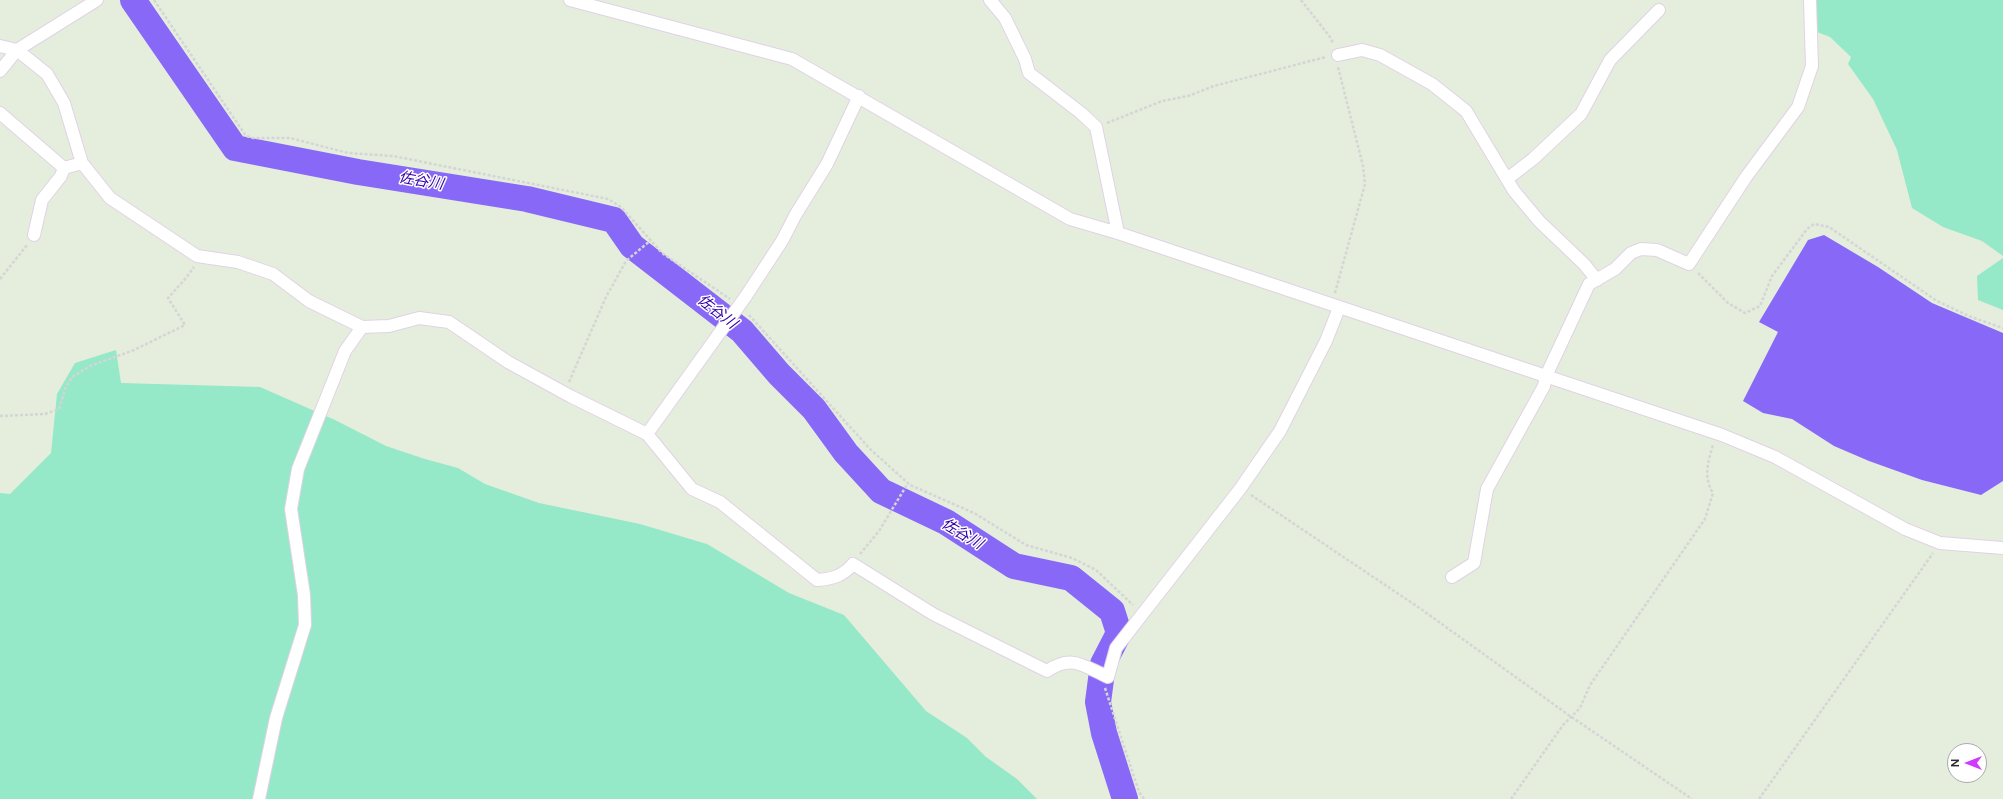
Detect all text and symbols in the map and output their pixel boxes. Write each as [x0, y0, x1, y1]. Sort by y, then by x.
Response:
water label: 佐谷川 [397, 168, 445, 194]
water label: 佐谷川 [694, 291, 740, 333]
water label: 佐谷川 [938, 515, 986, 553]
north arrow [1947, 743, 1987, 783]
text: N [1949, 759, 1962, 767]

